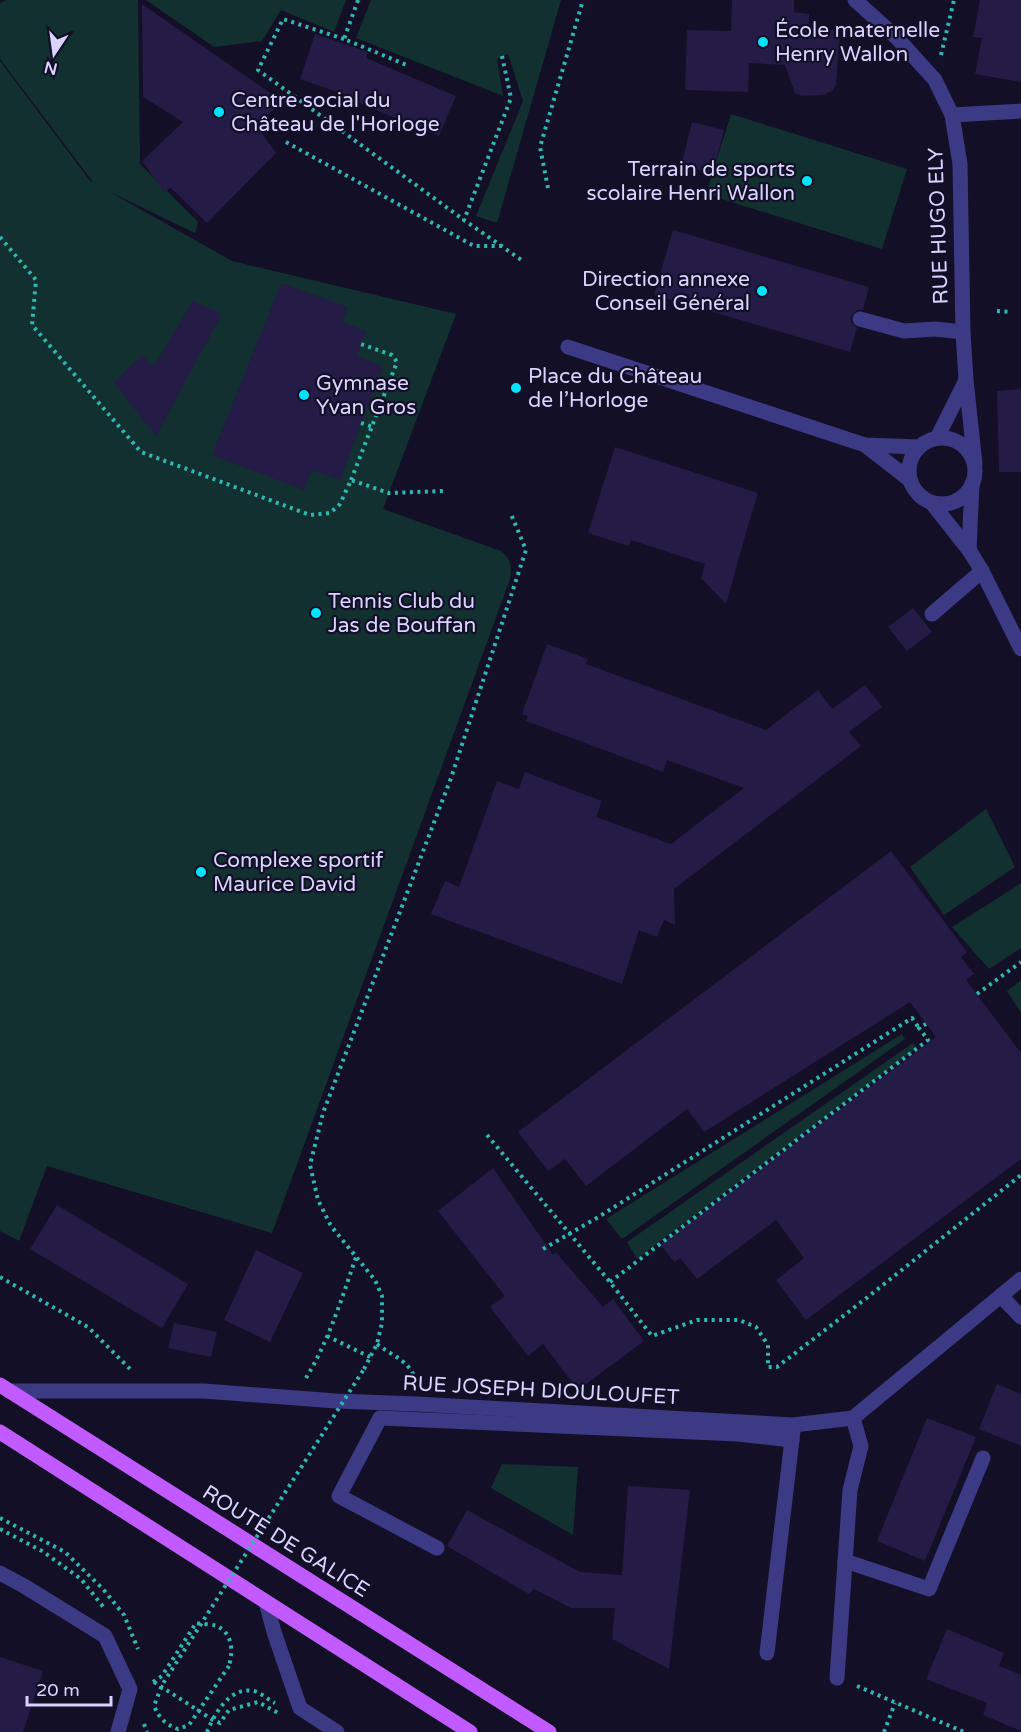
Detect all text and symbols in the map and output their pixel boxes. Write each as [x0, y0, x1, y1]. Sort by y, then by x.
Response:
place label: École maternelle Henry Wallon [775, 18, 940, 67]
north arrow [24, 24, 84, 84]
marker: École maternelle Henry Wallon [756, 35, 770, 49]
text: N [42, 56, 59, 79]
place label: Centre social du Château de l'Horloge [231, 88, 440, 137]
marker: Centre social du Château de l'Horloge [212, 105, 226, 119]
street label: RUE HUGO ELY [923, 147, 954, 305]
place label: Terrain de sports scolaire Henri Wallon [587, 157, 795, 206]
marker: Terrain de sports scolaire Henri Wallon [800, 174, 814, 188]
place label: Direction annexe Conseil Général [582, 267, 750, 316]
marker: Direction annexe Conseil Général [755, 284, 769, 298]
place label: Place du Château de l’Horloge [528, 364, 702, 413]
place label: Gymnase Yvan Gros [316, 371, 416, 420]
marker: Place du Château de l’Horloge [509, 381, 523, 395]
marker: Gymnase Yvan Gros [297, 388, 311, 402]
place label: Tennis Club du Jas de Bouffan [328, 589, 476, 638]
marker: Tennis Club du Jas de Bouffan [309, 606, 323, 620]
place label: Complexe sportif Maurice David [213, 848, 383, 897]
marker: Complexe sportif Maurice David [194, 865, 208, 879]
street label: RUE JOSEPH DIOULOUFET [402, 1371, 680, 1410]
street label: ROUTE DE GALICE [198, 1480, 374, 1603]
scale bar [27, 1669, 111, 1707]
text: 20 m [36, 1679, 80, 1701]

